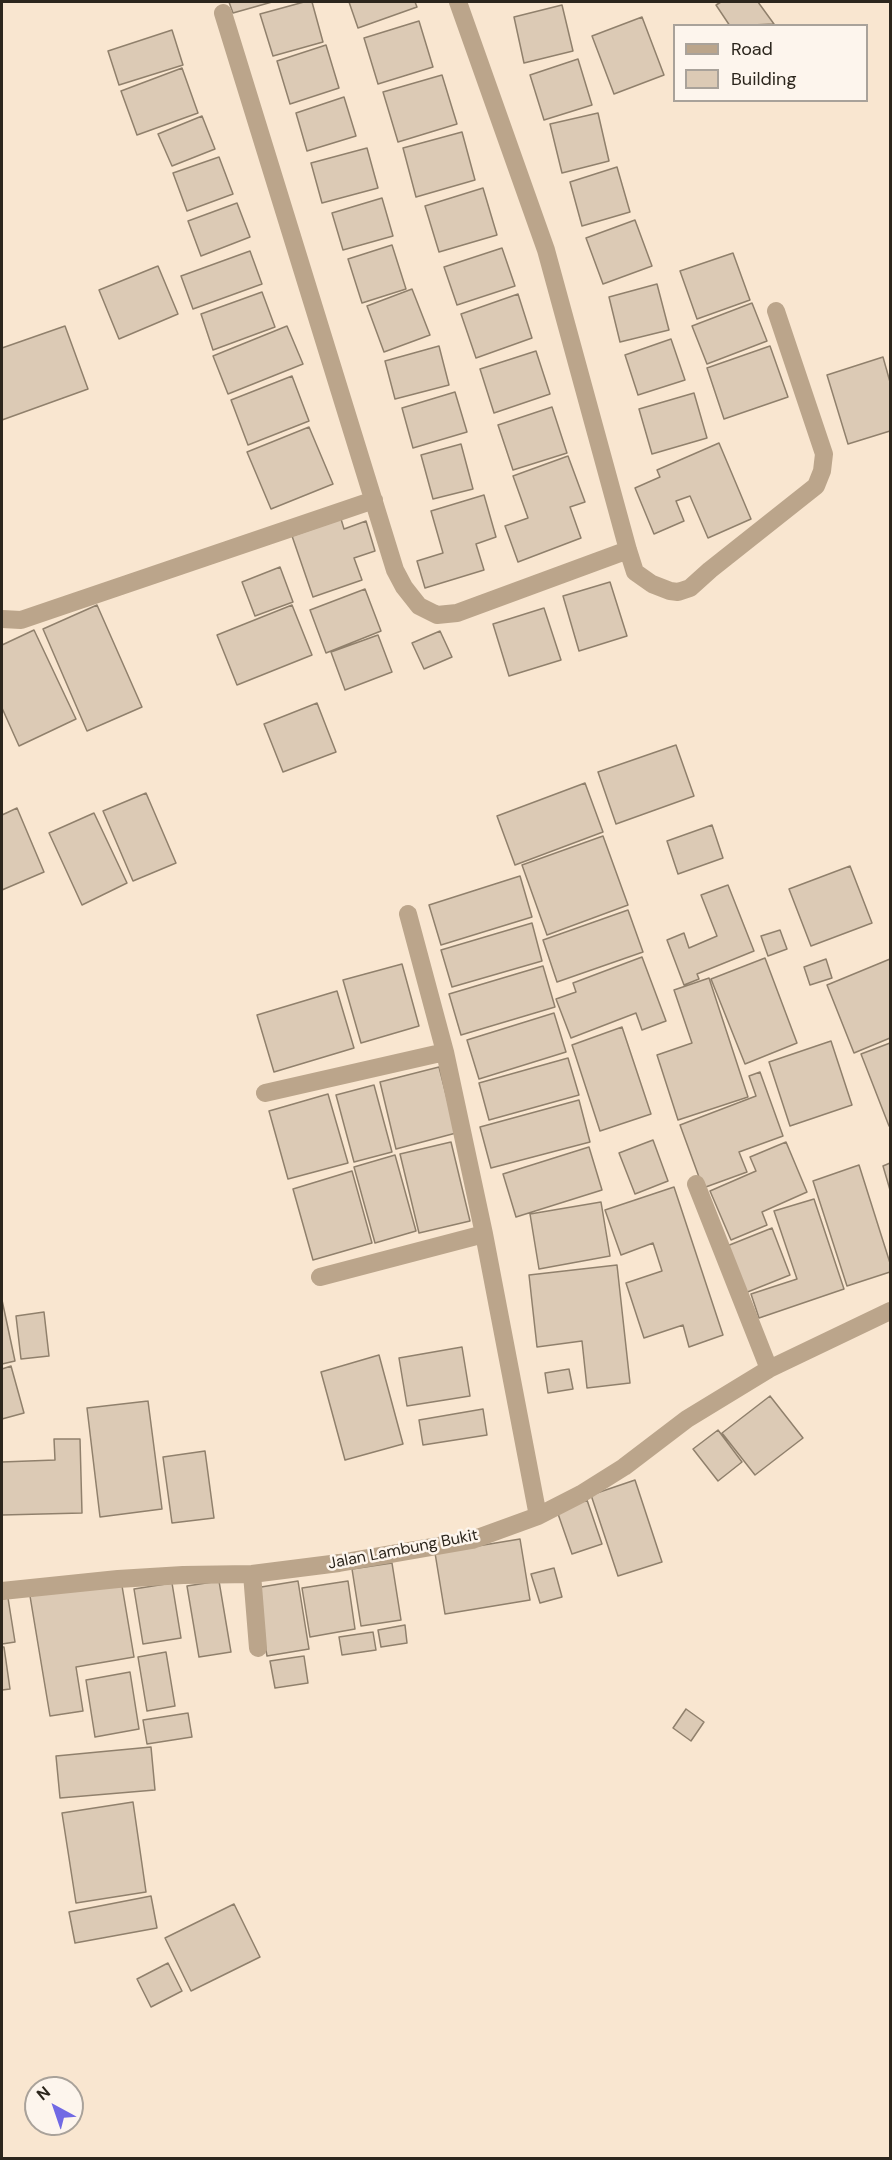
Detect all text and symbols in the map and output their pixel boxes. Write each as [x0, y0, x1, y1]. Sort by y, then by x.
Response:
legend [673, 24, 868, 102]
text: Road [731, 37, 773, 61]
text: Building [731, 67, 796, 91]
street label: Jalan Lambung Bukit [326, 1526, 480, 1574]
north arrow [24, 2076, 84, 2136]
text: N [32, 2082, 55, 2105]

